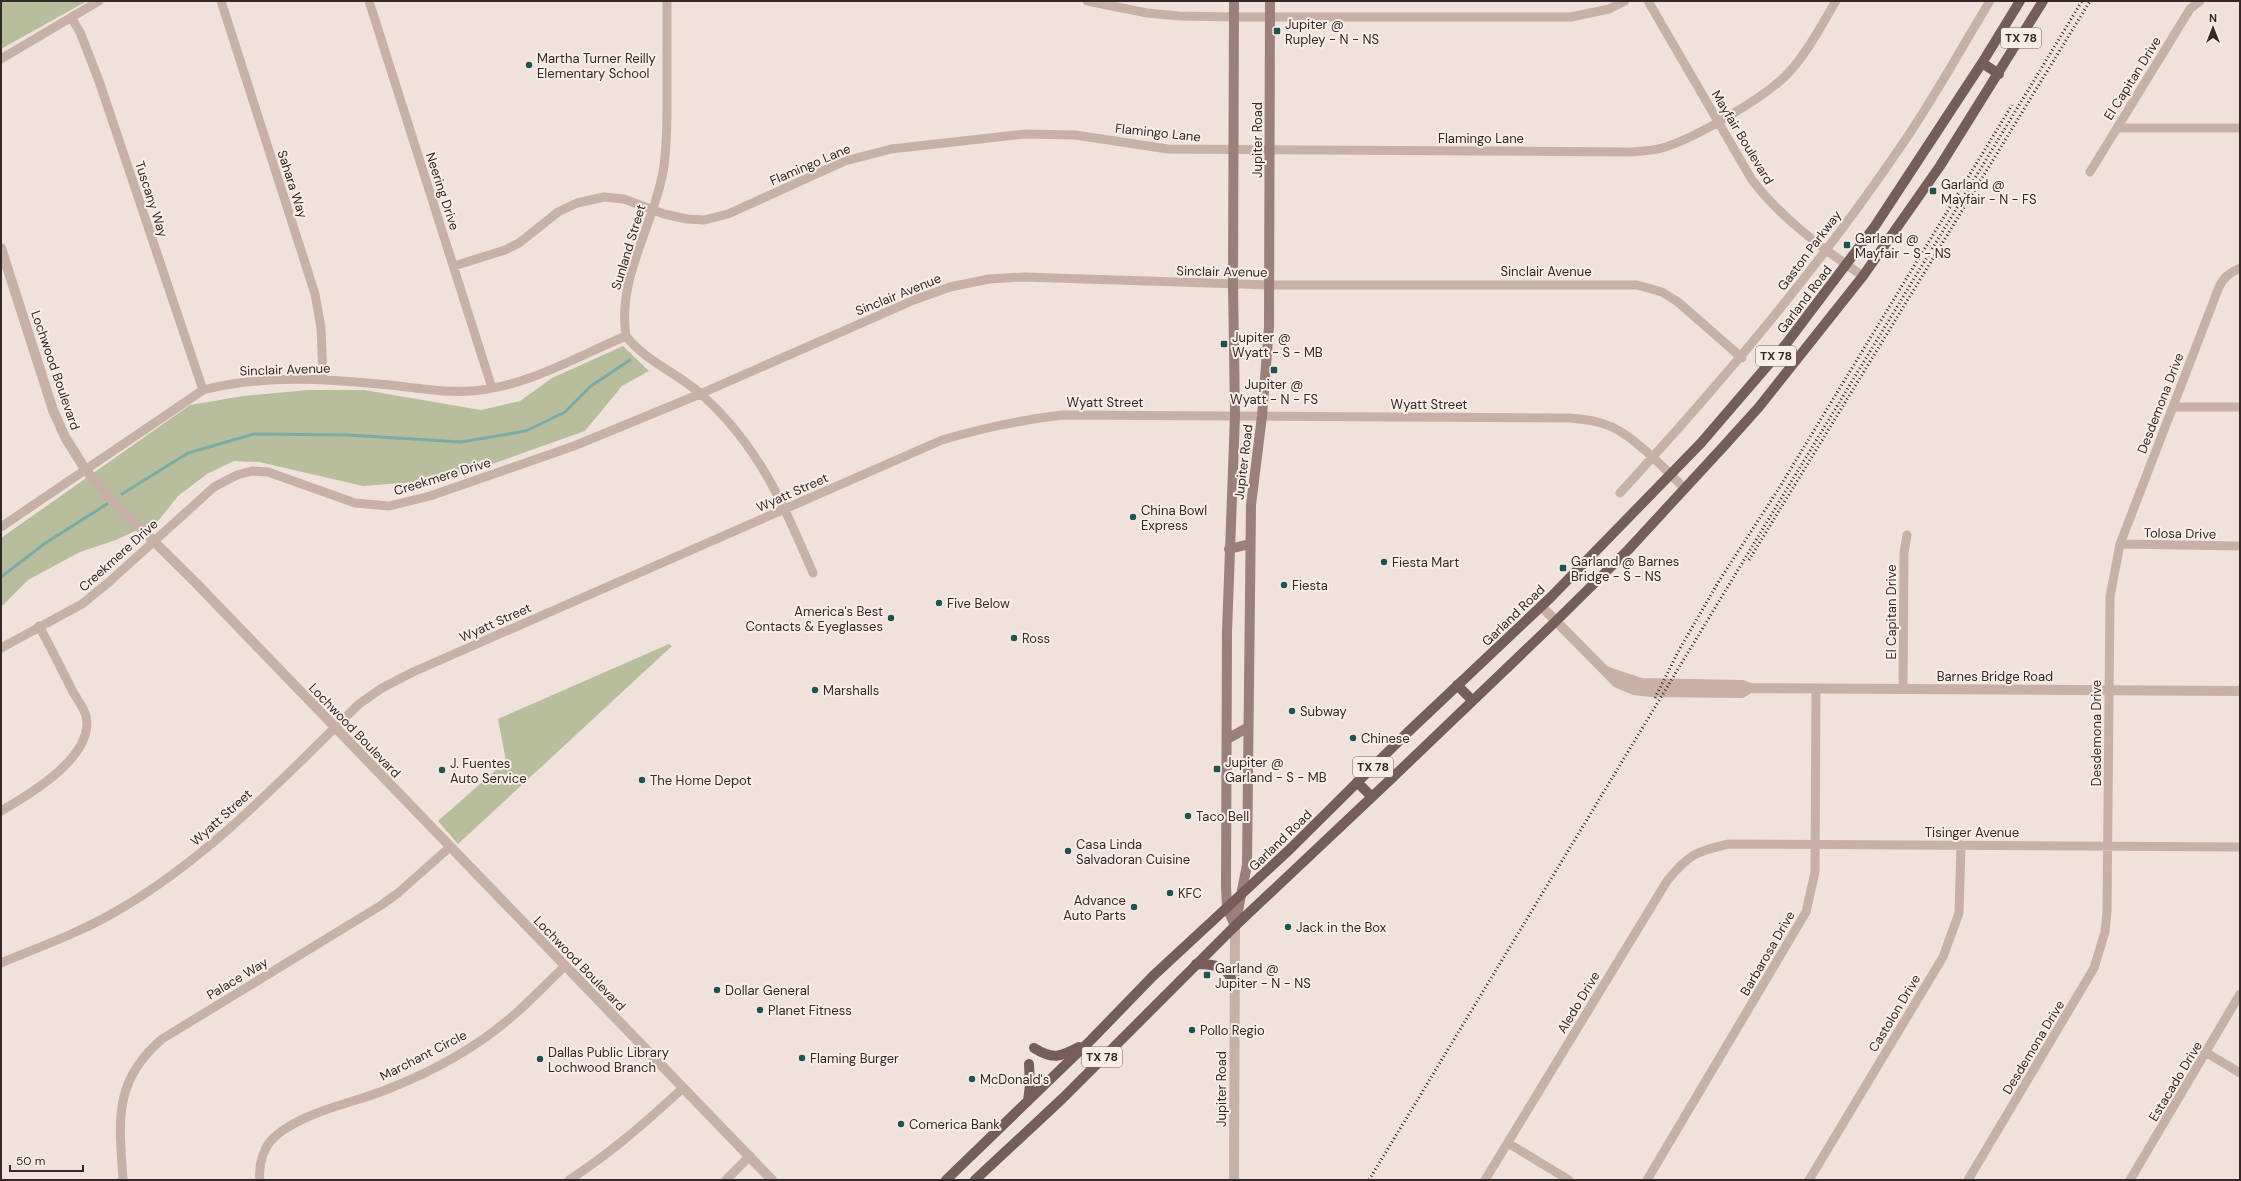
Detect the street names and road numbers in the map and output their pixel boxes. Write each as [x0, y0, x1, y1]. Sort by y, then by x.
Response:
road number: TX 78 [2001, 28, 2041, 48]
street label: El Capitan Drive [2100, 33, 2165, 123]
street label: Mayfair Boulevard [1708, 87, 1777, 187]
street label: Jupiter Road [1249, 102, 1266, 178]
street label: Flamingo Lane [1114, 120, 1202, 145]
street label: Flamingo Lane [1438, 130, 1524, 147]
street label: Flamingo Lane [767, 140, 853, 189]
street label: Sahara Way [274, 148, 312, 220]
street label: Neering Drive [422, 150, 463, 232]
street label: Tuscany Way [131, 159, 172, 239]
street label: Sunland Street [607, 202, 650, 292]
street label: Gaston Parkway [1774, 207, 1845, 294]
street label: Sinclair Avenue [1176, 262, 1268, 281]
street label: Garland Road [1773, 262, 1836, 337]
street label: Sinclair Avenue [1500, 263, 1592, 280]
street label: Sinclair Avenue [853, 270, 944, 319]
street label: Lochwood Boulevard [27, 308, 84, 432]
road number: TX 78 [1756, 346, 1796, 366]
street label: Desdemona Drive [2133, 350, 2187, 456]
street label: Sinclair Avenue [239, 359, 331, 380]
street label: Wyatt Street [1067, 394, 1143, 411]
street label: Wyatt Street [1391, 396, 1467, 413]
street label: Jupiter Road [1230, 423, 1257, 501]
street label: Creekmere Drive [392, 454, 493, 499]
street label: Wyatt Street [754, 469, 831, 516]
street label: Creekmere Drive [75, 515, 161, 595]
street label: Tolosa Drive [2144, 524, 2216, 543]
street label: El Capitan Drive [1883, 564, 1900, 660]
street label: Garland Road [1478, 581, 1548, 650]
street label: Wyatt Street [457, 599, 534, 646]
street label: Barnes Bridge Road [1937, 668, 2053, 685]
street label: Lochwood Boulevard [305, 679, 404, 781]
street label: Desdemona Drive [2088, 680, 2105, 786]
road number: TX 78 [1353, 757, 1393, 777]
street label: Wyatt Street [187, 785, 256, 849]
street label: Garland Road [1245, 806, 1315, 875]
street label: Tisinger Avenue [1925, 824, 2019, 841]
street label: Barbarosa Drive [1736, 908, 1799, 999]
street label: Lochwood Boulevard [530, 912, 629, 1014]
street label: Palace Way [203, 953, 271, 1003]
street label: Aledo Drive [1553, 968, 1603, 1036]
street label: Castolon Drive [1865, 971, 1924, 1055]
street label: Desdemona Drive [1999, 997, 2068, 1097]
street label: Marchant Circle [377, 1026, 470, 1085]
street label: Estacado Drive [2145, 1038, 2206, 1124]
road number: TX 78 [1082, 1047, 1122, 1067]
street label: Jupiter Road [1213, 1051, 1230, 1127]

